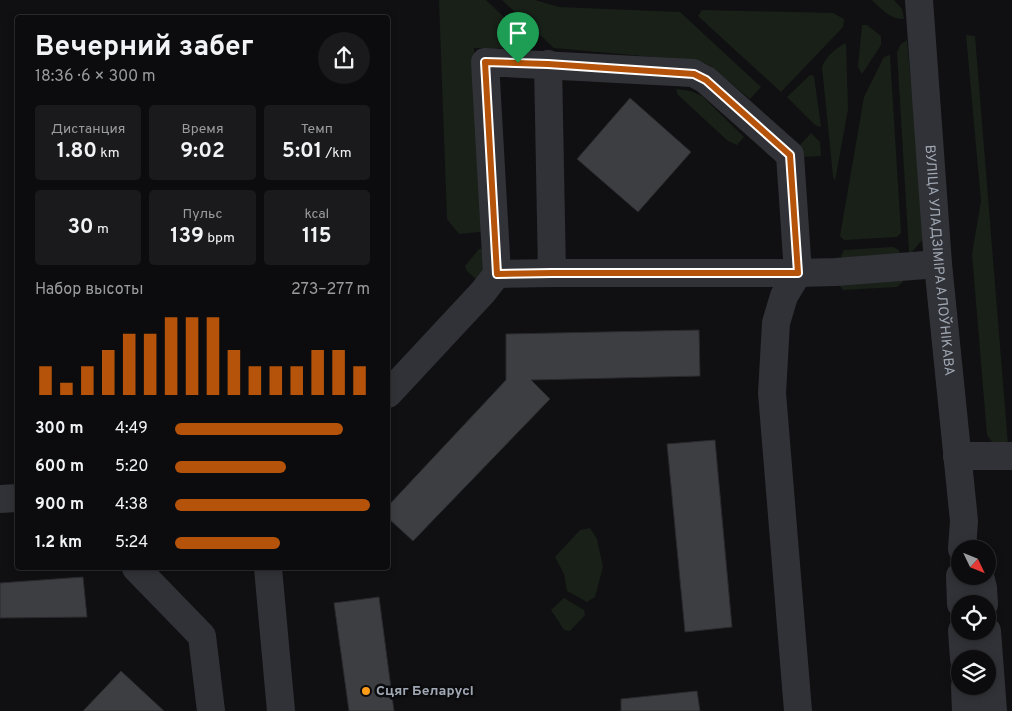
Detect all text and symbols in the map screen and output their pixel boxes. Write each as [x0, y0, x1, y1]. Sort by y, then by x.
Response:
pin [497, 12, 539, 63]
icon: arrive [504, 19, 532, 47]
text: Вечерний забег [35, 30, 254, 66]
button: share [318, 32, 370, 84]
text: 18:36 · 6 × 300 m [35, 67, 156, 87]
text: Дистанция [51, 121, 125, 138]
text: Время [181, 121, 224, 138]
text: Темп [301, 121, 333, 138]
text: 1.80 [57, 138, 97, 165]
text: 9:02 [180, 138, 225, 165]
text: 5:01 [282, 138, 322, 165]
street label: ВУЛІЦА УЛАДЗІМІРА АЛОЎНІКАВА [921, 144, 958, 377]
text: km [97, 145, 120, 162]
text: /km [322, 145, 352, 162]
text: Пульс [183, 206, 222, 223]
text: kcal [304, 206, 329, 223]
text: 30 [68, 214, 94, 241]
text: m [94, 221, 109, 238]
text: 139 [170, 223, 204, 250]
text: 115 [302, 223, 332, 250]
text: bpm [204, 230, 235, 247]
text: Набор высоты [35, 280, 143, 300]
text: 273–277 m [291, 280, 370, 300]
text: 300 m [35, 419, 83, 439]
text: 4:49 [115, 419, 148, 439]
text: 600 m [35, 457, 84, 477]
text: 5:20 [115, 457, 149, 477]
text: 900 m [35, 495, 84, 515]
text: 4:38 [115, 495, 148, 515]
text: 1.2 km [35, 533, 82, 553]
text: 5:24 [115, 533, 148, 553]
north arrow [951, 540, 996, 585]
map controls [951, 540, 996, 695]
button: locate [951, 595, 996, 640]
button: layers [951, 650, 996, 695]
place label: Сцяг Беларусі [376, 683, 474, 700]
marker: Сцяг Беларусі [360, 685, 372, 697]

